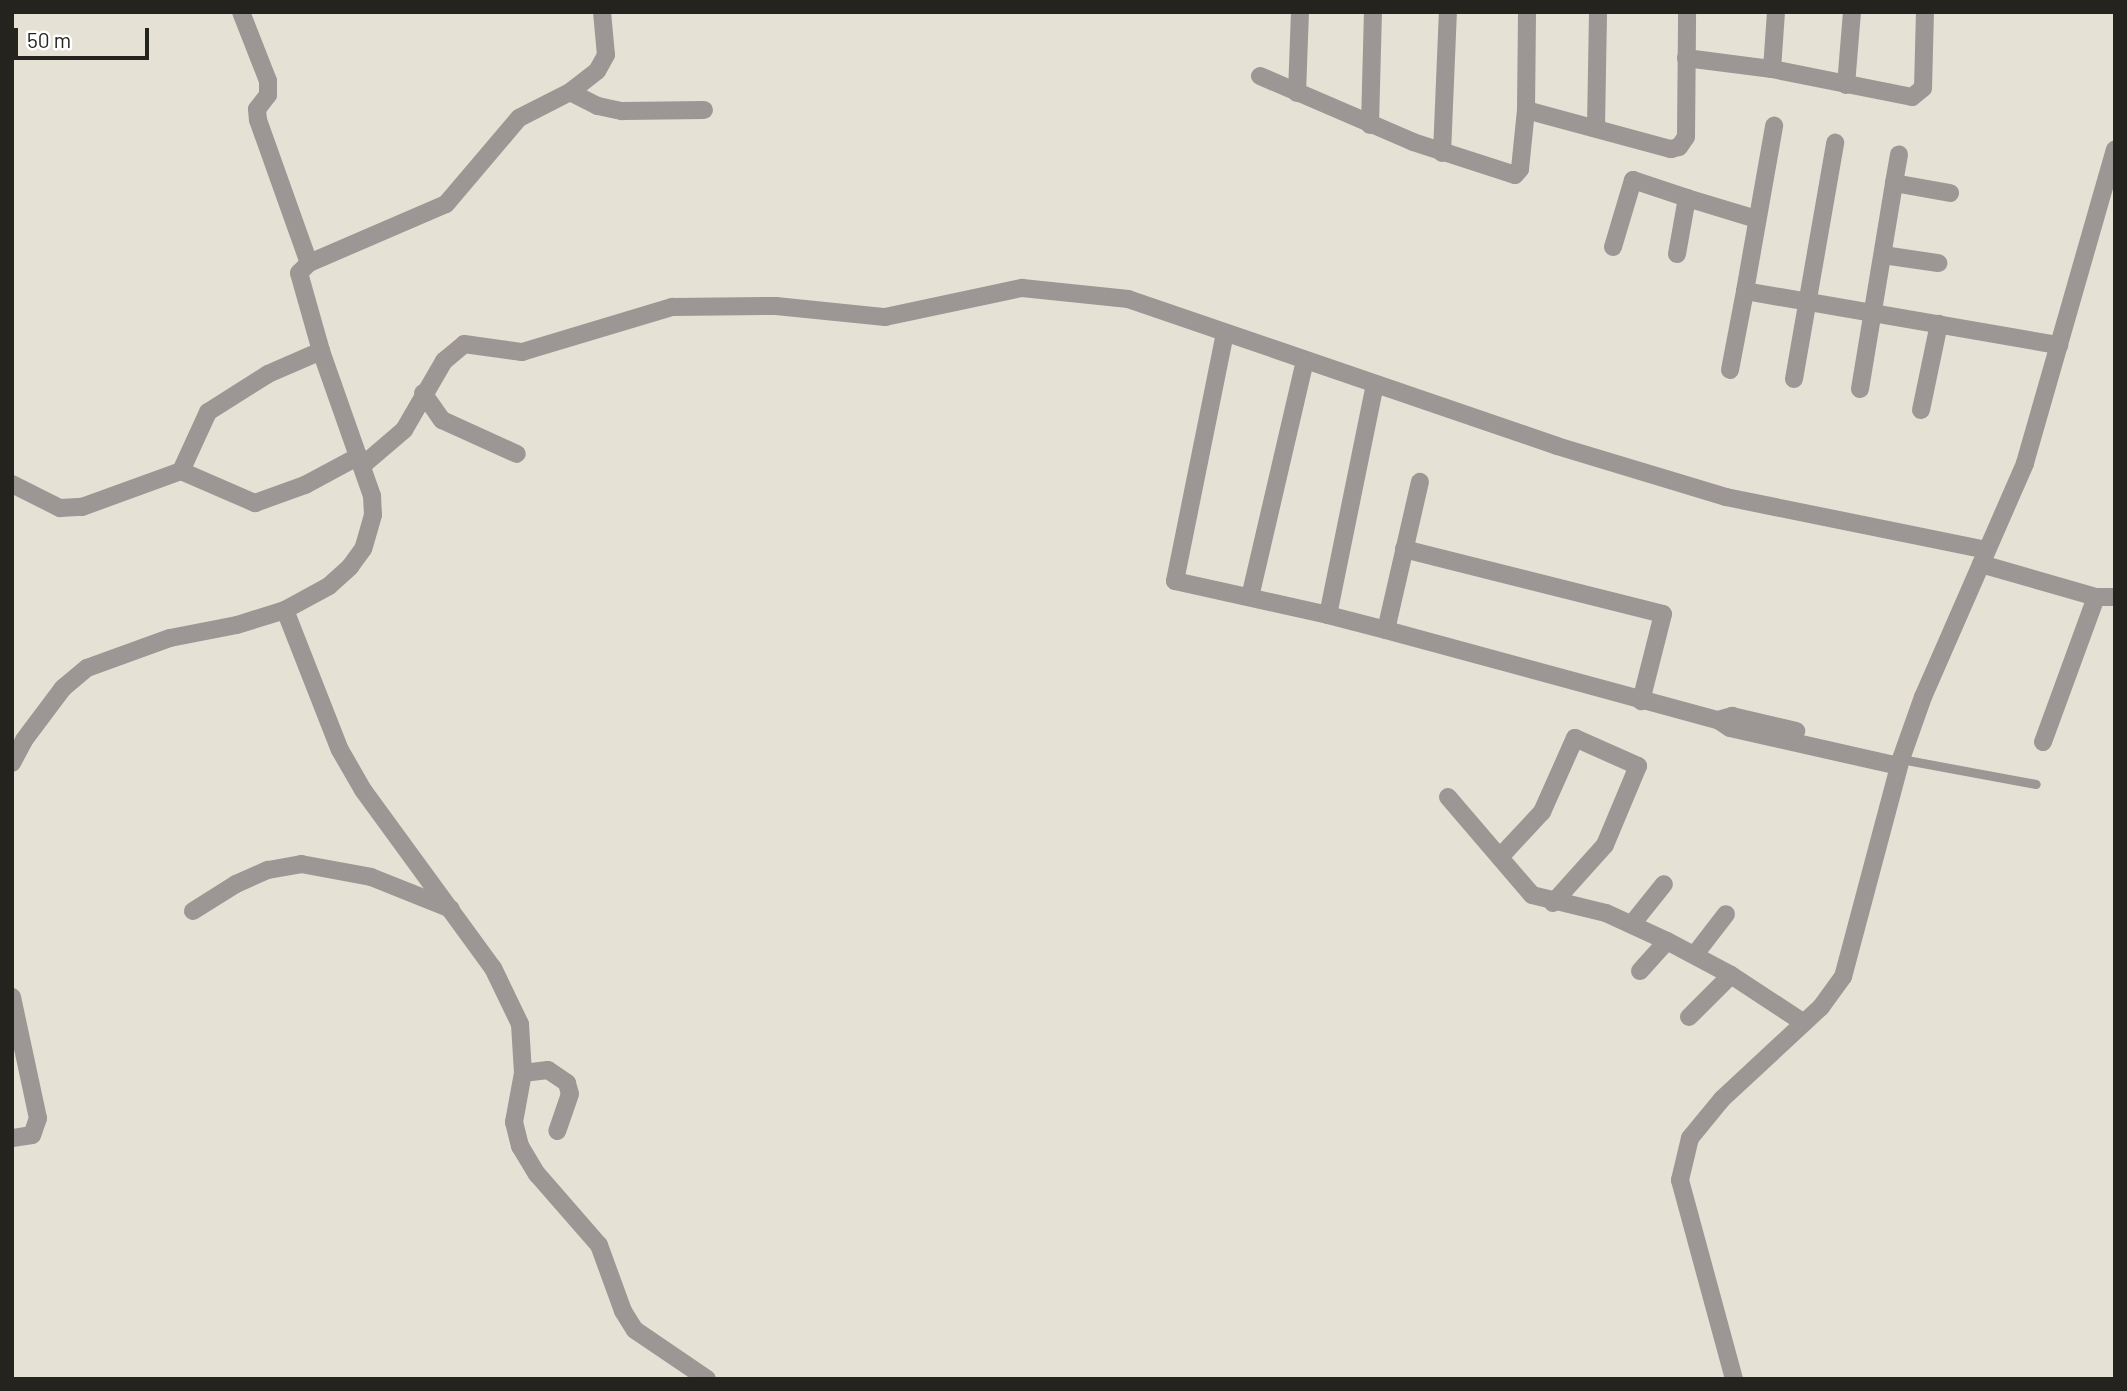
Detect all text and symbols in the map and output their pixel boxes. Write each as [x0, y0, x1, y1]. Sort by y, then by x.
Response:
scale bar [18, 14, 152, 58]
text: 50 m [27, 27, 71, 52]

